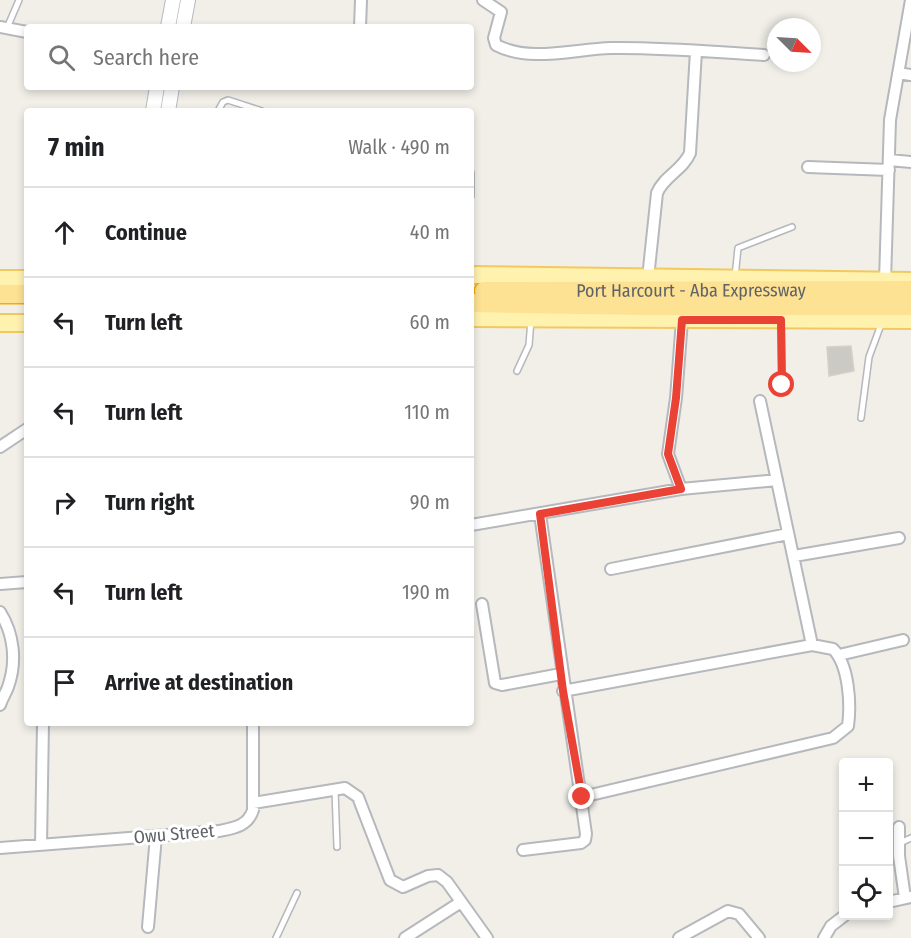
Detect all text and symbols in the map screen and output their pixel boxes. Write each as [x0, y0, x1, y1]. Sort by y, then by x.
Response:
north arrow [767, 18, 821, 72]
search box [24, 24, 474, 90]
icon: search [45, 41, 78, 74]
text: Search here [93, 44, 199, 71]
text: 7 min [48, 132, 105, 163]
text: Walk · 490 m [348, 135, 450, 159]
icon: ahead [48, 216, 81, 249]
text: Continue [105, 219, 187, 246]
text: 40 m [410, 220, 450, 244]
street label: Port Harcourt - Aba Expressway [576, 279, 806, 302]
icon: left [48, 306, 81, 339]
text: Turn left [105, 309, 183, 336]
text: 60 m [410, 310, 450, 334]
route start [768, 371, 794, 397]
icon: left [48, 396, 81, 429]
text: Turn left [105, 399, 183, 426]
text: 110 m [404, 400, 450, 424]
icon: right [48, 486, 81, 519]
text: Turn right [105, 489, 194, 516]
text: 90 m [410, 490, 450, 514]
icon: left [48, 576, 81, 609]
text: Turn left [105, 579, 183, 606]
text: 190 m [402, 580, 450, 604]
icon: arrive [48, 666, 81, 699]
text: Arrive at destination [105, 669, 293, 696]
map controls [839, 758, 893, 920]
button: + [839, 758, 893, 812]
route end [568, 783, 594, 809]
button: − [839, 812, 893, 866]
street label: Owu Street [133, 820, 215, 848]
button: locate [839, 866, 893, 920]

